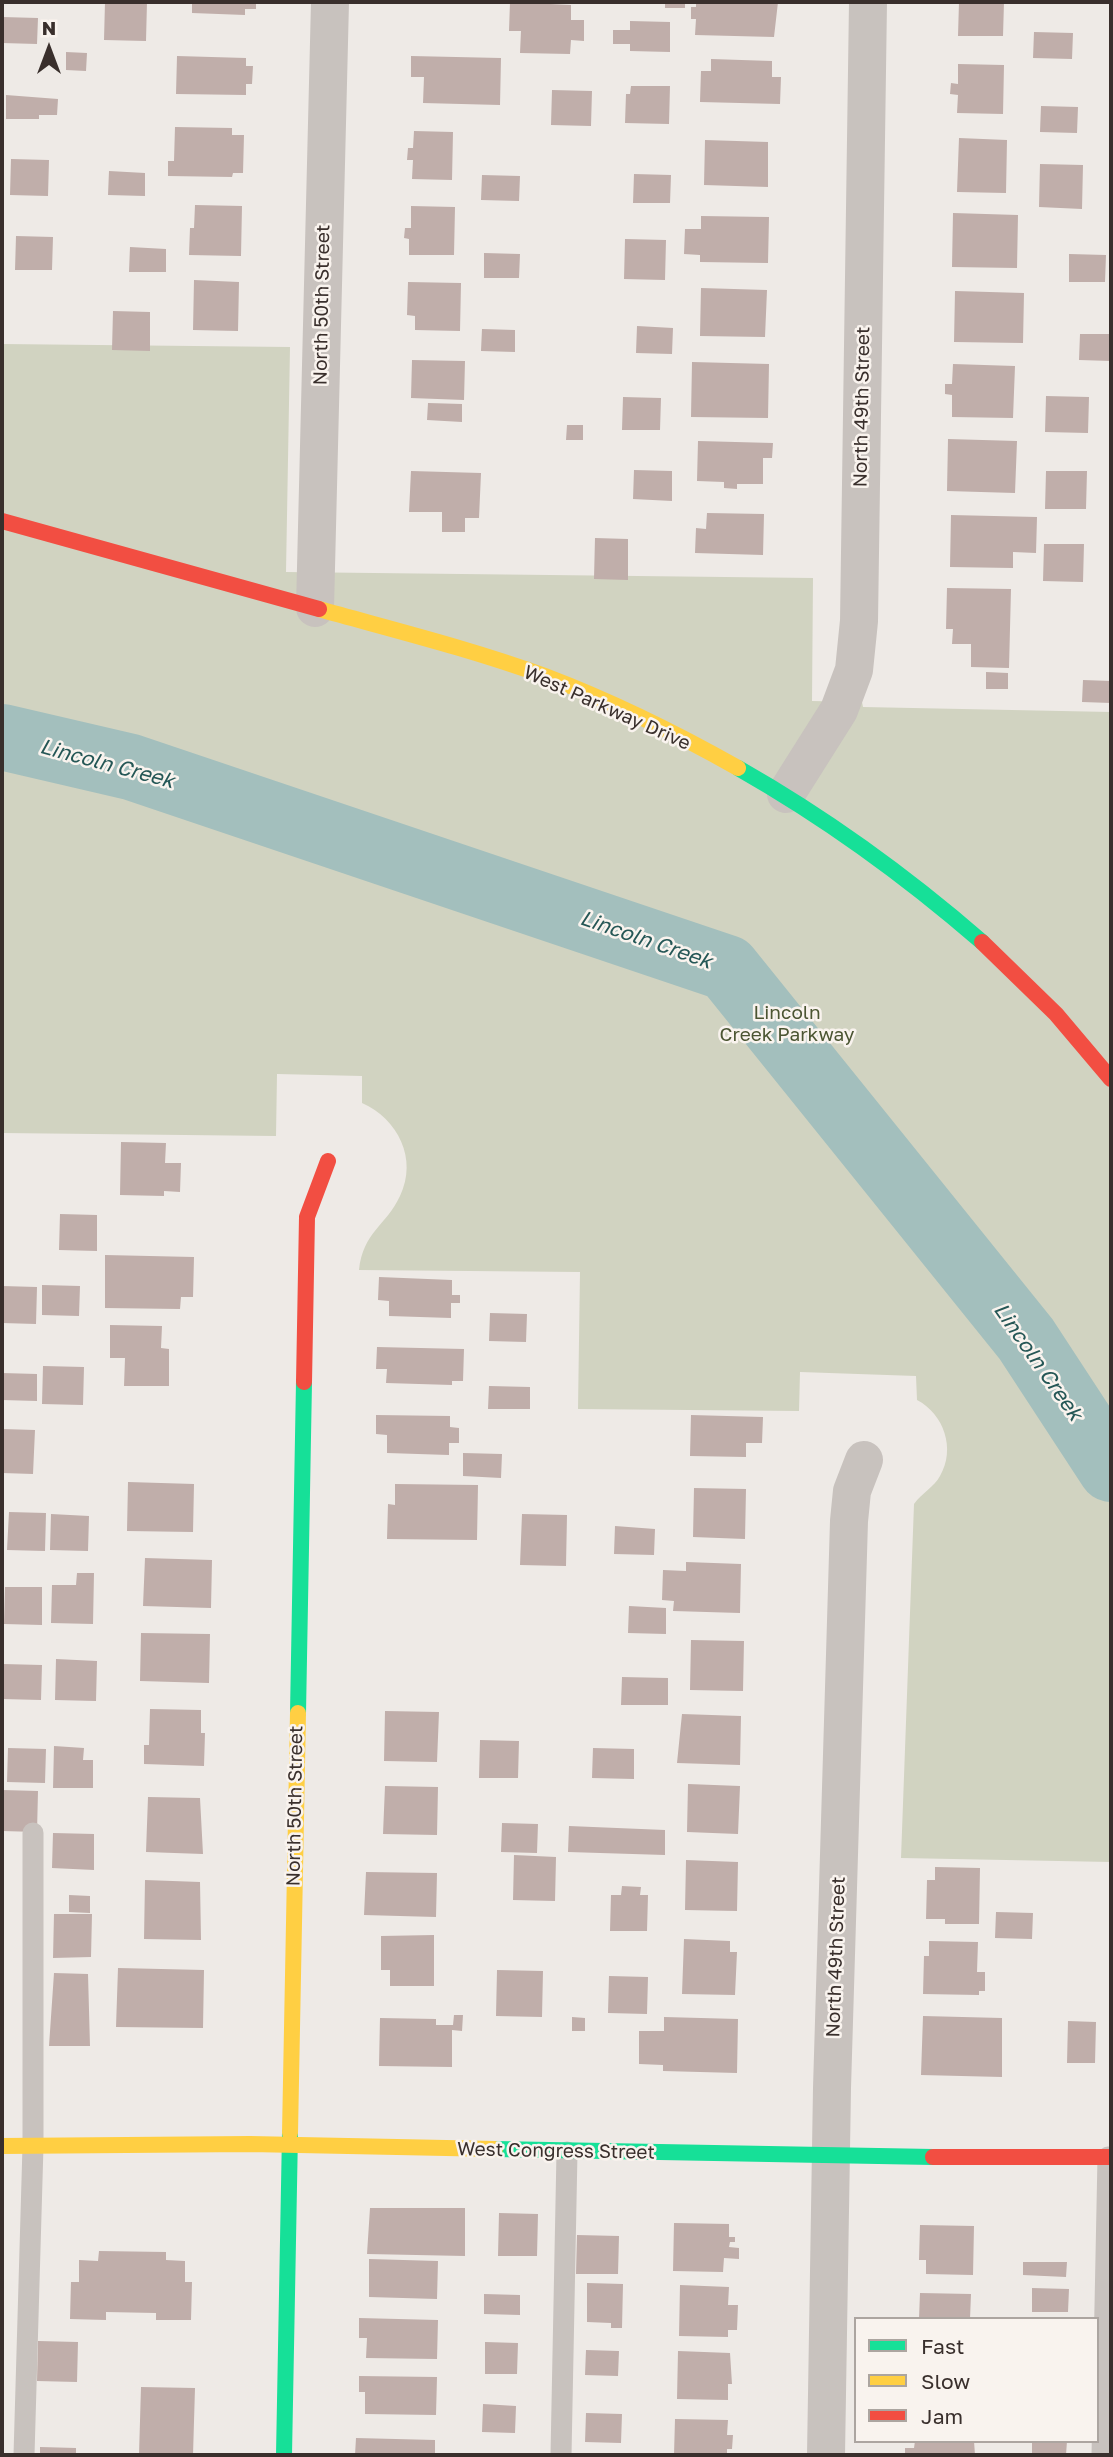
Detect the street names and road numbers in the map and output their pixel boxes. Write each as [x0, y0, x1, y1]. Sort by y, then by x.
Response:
street label: North 50th Street [309, 224, 335, 386]
street label: North 49th Street [849, 326, 875, 488]
street label: West Parkway Drive [520, 661, 694, 755]
street label: North 50th Street [282, 1725, 308, 1887]
street label: North 49th Street [822, 1876, 850, 2038]
street label: West Congress Street [457, 2138, 655, 2164]

